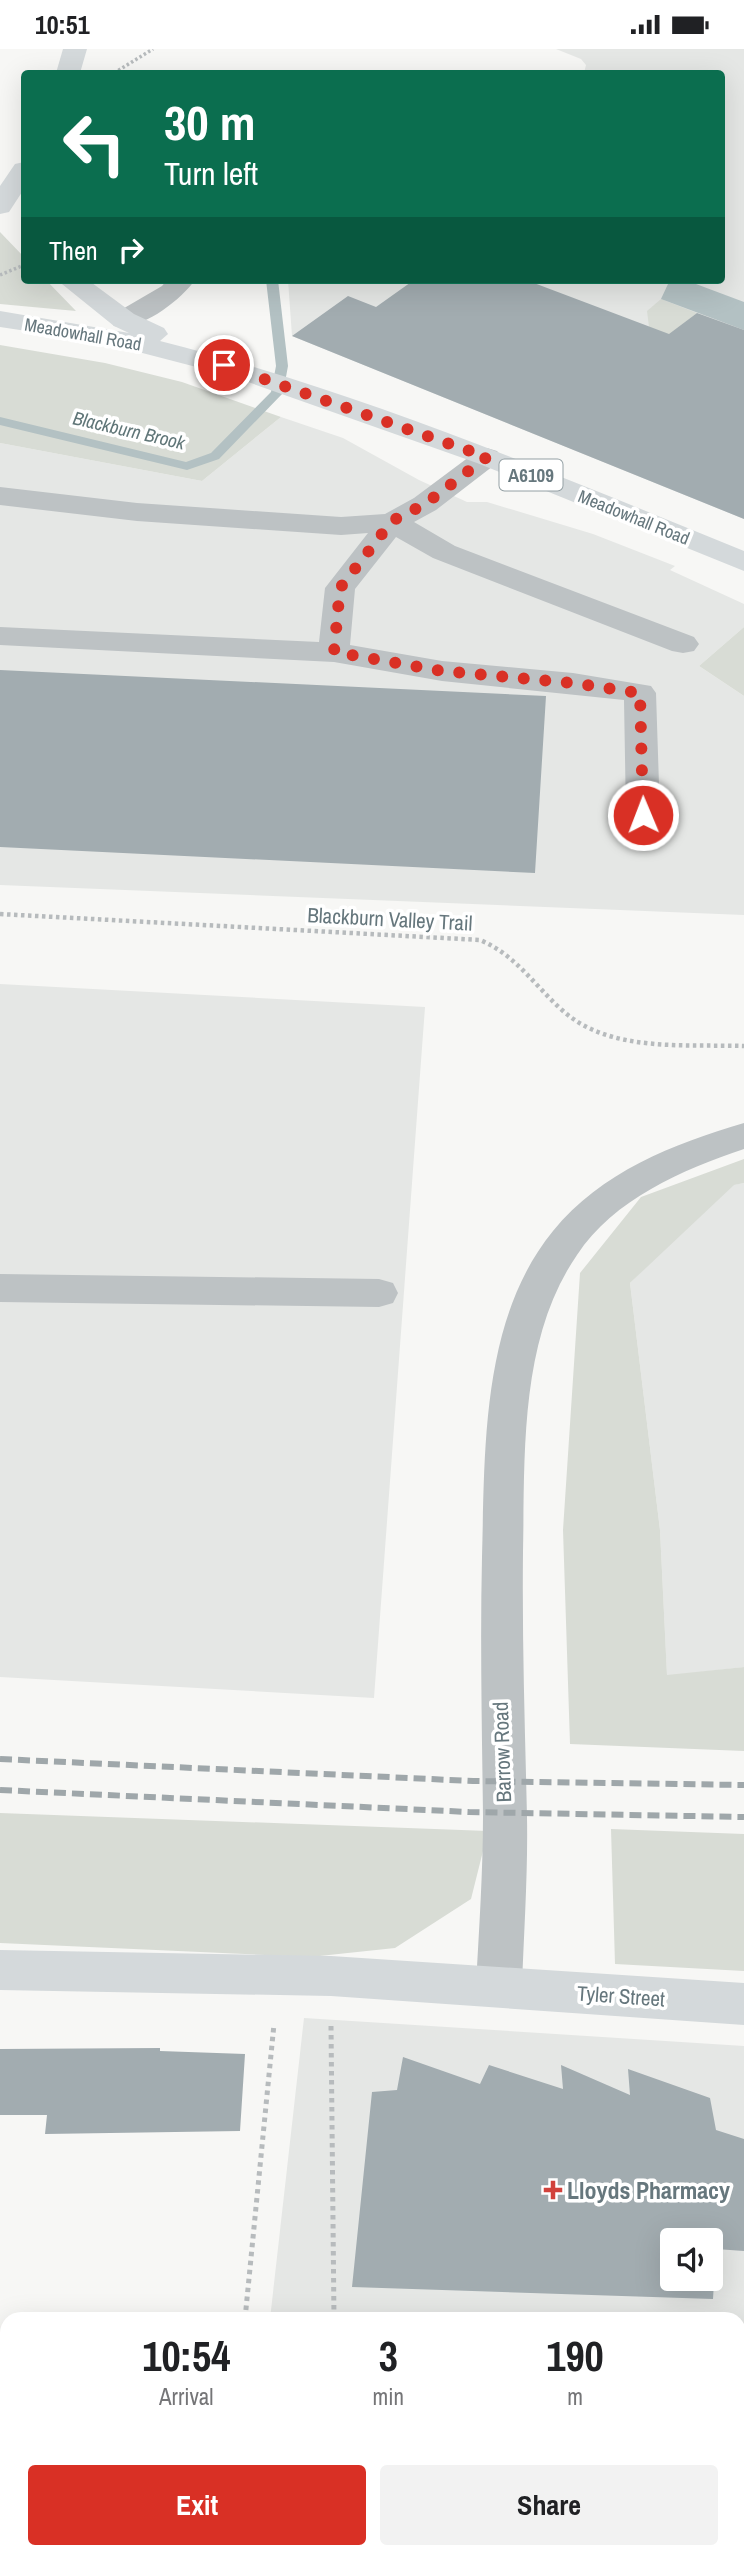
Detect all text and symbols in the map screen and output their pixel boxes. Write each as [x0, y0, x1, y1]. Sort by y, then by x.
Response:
text: 10:51 [35, 7, 90, 42]
text: 30 m [164, 89, 256, 155]
icon: left [49, 98, 140, 189]
text: Turn left [164, 152, 258, 195]
icon: right [112, 231, 150, 269]
text: Then [49, 233, 98, 268]
street label: Meadowhall Road [23, 311, 143, 357]
pin [194, 335, 254, 395]
icon: arrive [205, 346, 243, 384]
water label: Blackburn Brook [70, 404, 189, 456]
road number: A6109 [500, 459, 562, 491]
street label: Meadowhall Road [575, 483, 693, 551]
position arrow [606, 778, 680, 852]
street label: Blackburn Valley Trail [307, 900, 473, 938]
street label: Barrow Road [486, 1701, 518, 1803]
street label: Tyler Street [576, 1978, 666, 2014]
place label: Lloyds Pharmacy [567, 2174, 730, 2206]
marker: Lloyds Pharmacy [545, 2182, 561, 2198]
map controls [660, 2228, 723, 2291]
button: sound [660, 2228, 723, 2291]
text: 10:54 [142, 2328, 230, 2384]
text: 3 [379, 2328, 398, 2384]
text: 190 [546, 2328, 604, 2384]
text: Arrival [159, 2381, 214, 2412]
text: min [373, 2381, 404, 2412]
text: m [567, 2381, 583, 2412]
button: Exit [28, 2465, 366, 2545]
button: Share [380, 2465, 718, 2545]

